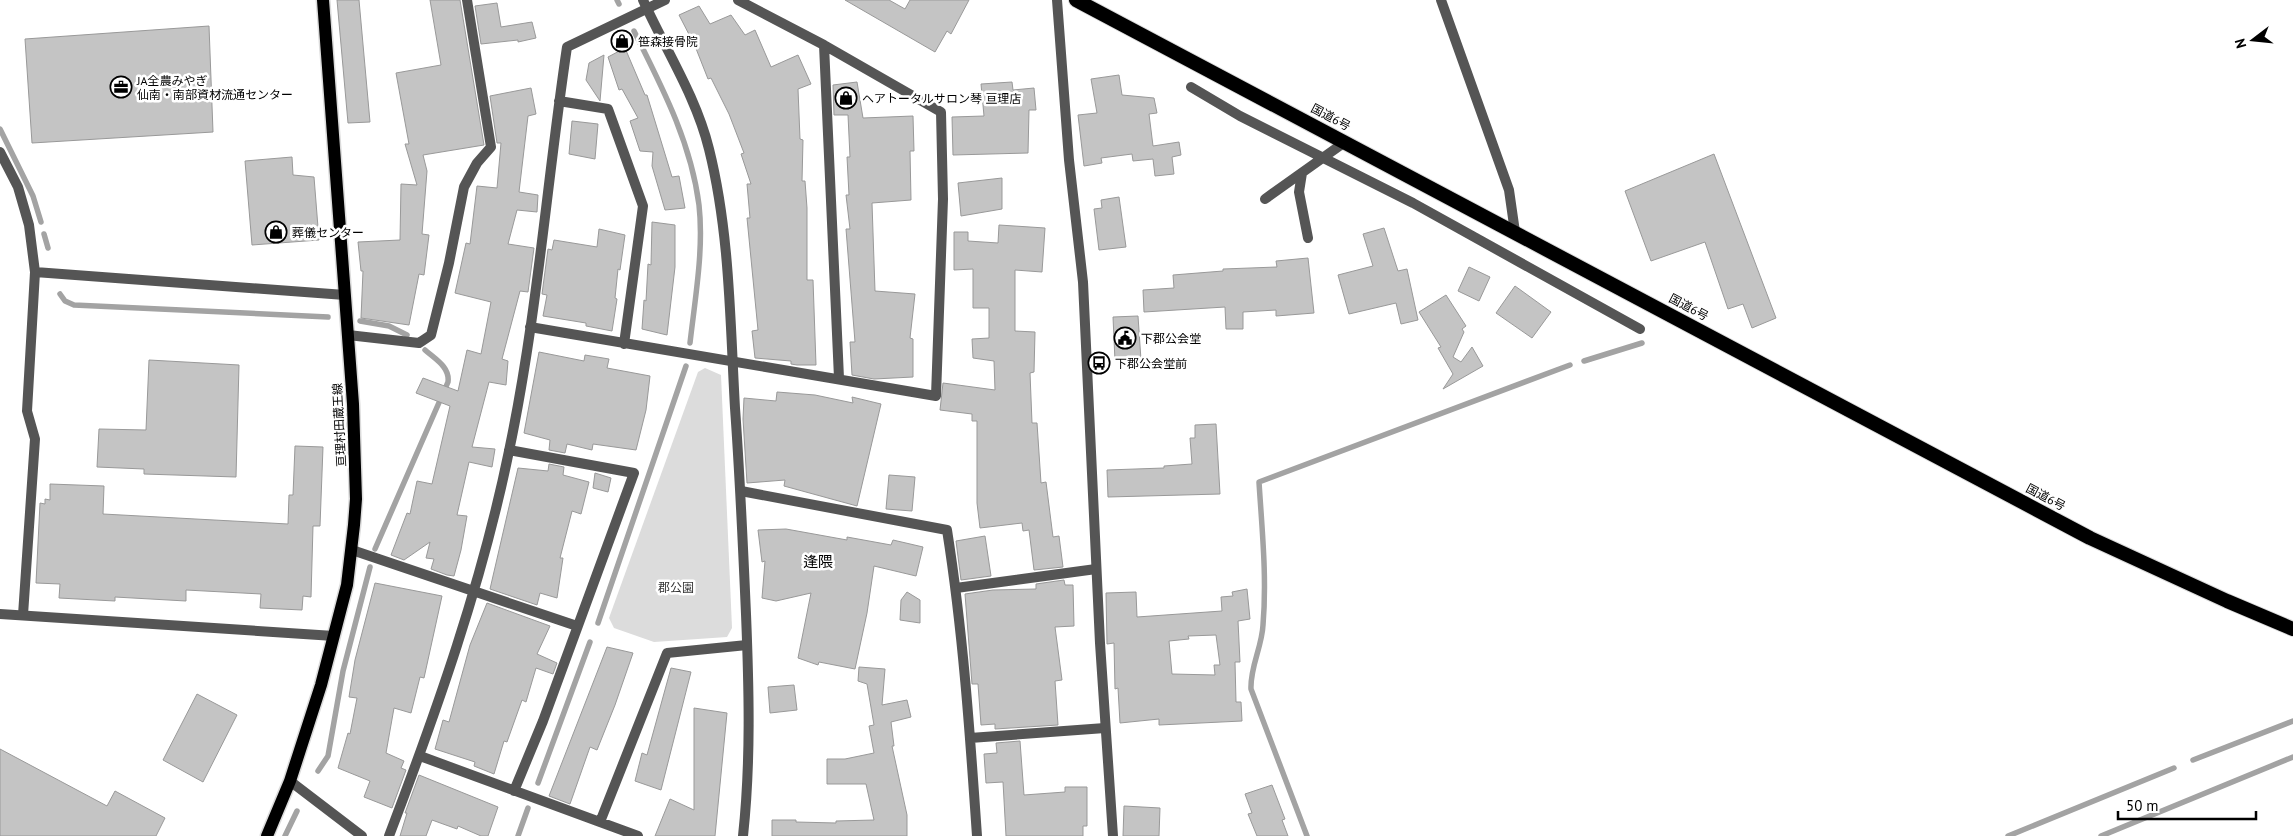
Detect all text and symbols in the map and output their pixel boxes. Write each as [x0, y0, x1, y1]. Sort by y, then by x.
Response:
north arrow [2228, 15, 2278, 65]
shop icon: 笹森接骨院 [610, 29, 634, 53]
place label: 笹森接骨院 [638, 34, 698, 49]
text: N [2231, 37, 2250, 50]
place label: JA全農みやぎ 仙南・南部資材流通センター [136, 73, 293, 102]
office icon: JA全農みやぎ 仙南・南部資材流通センター [109, 75, 133, 99]
shop icon: ヘアトータルサロン琴 亘理店 [834, 86, 858, 110]
place label: ヘアトータルサロン琴 亘理店 [862, 91, 1021, 106]
street label: 国道6号 [1309, 100, 1353, 134]
shop icon: 葬儀センター [264, 220, 288, 244]
place label: 葬儀センター [292, 225, 364, 240]
street label: 国道6号 [1667, 290, 1711, 324]
public building icon: 下郡公会堂 [1113, 326, 1137, 350]
place label: 下郡公会堂 [1141, 331, 1201, 346]
bus stop icon: 下郡公会堂前 [1087, 351, 1111, 375]
place label: 下郡公会堂前 [1115, 356, 1187, 371]
street label: 亘理村田蔵王線 [329, 383, 349, 467]
street label: 国道6号 [2024, 480, 2068, 514]
district label: 逢隈 [803, 552, 833, 571]
park label: 郡公園 [658, 580, 694, 595]
scale bar [2118, 788, 2256, 820]
text: 50 m [2126, 796, 2159, 815]

